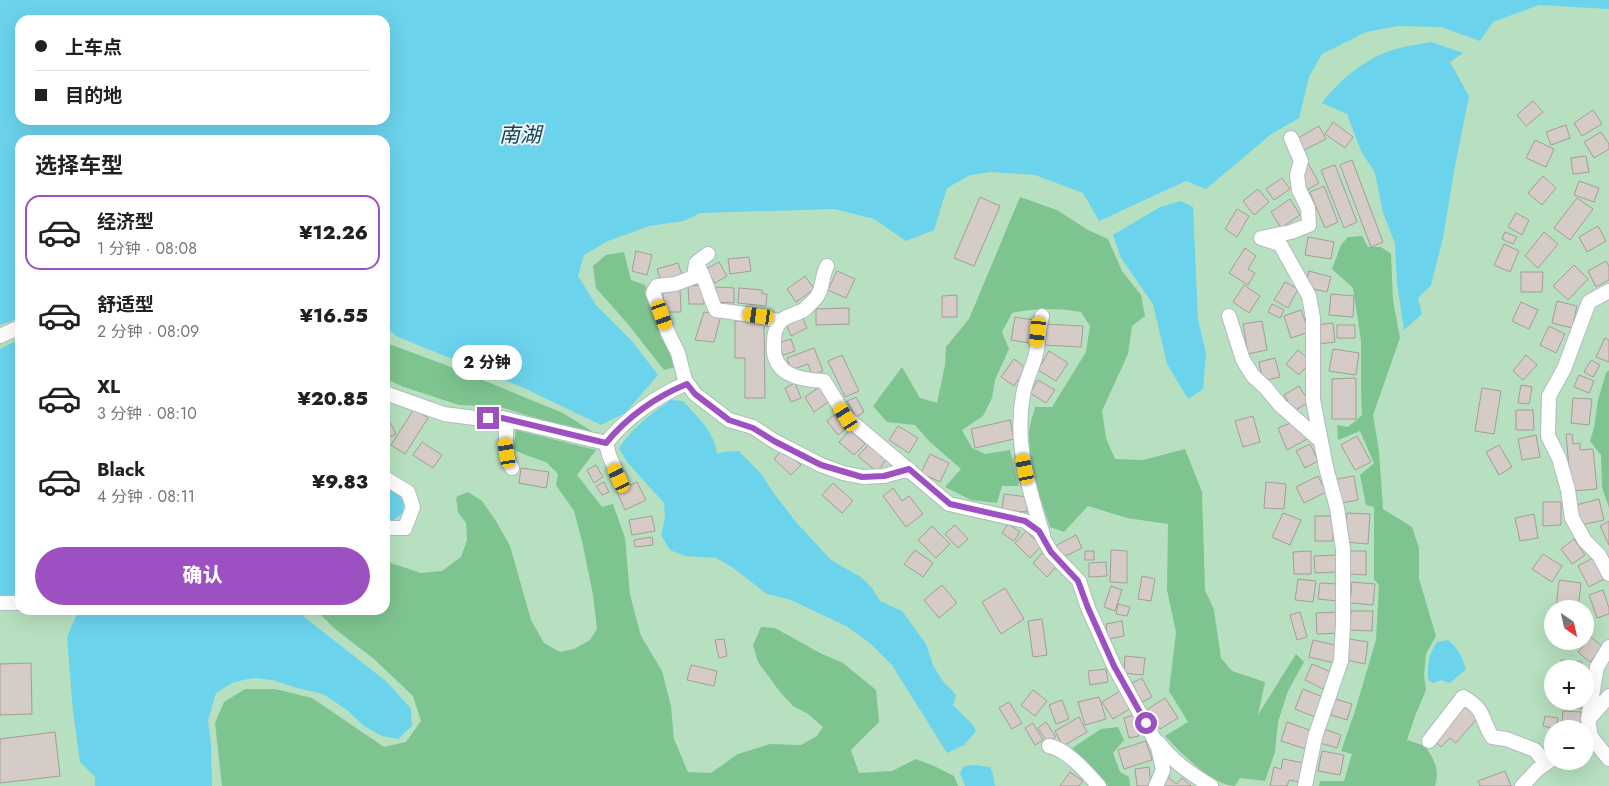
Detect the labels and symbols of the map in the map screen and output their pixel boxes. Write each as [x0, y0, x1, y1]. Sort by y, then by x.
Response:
water label: 南湖 [499, 120, 544, 150]
car [650, 298, 673, 332]
car [743, 306, 774, 326]
car [1028, 316, 1047, 348]
callout: 2 分钟 [453, 346, 523, 380]
car [831, 400, 860, 434]
route end [477, 407, 499, 429]
car [497, 437, 516, 469]
car [1014, 453, 1035, 485]
car [605, 461, 632, 495]
north arrow [1544, 600, 1594, 650]
route start [1135, 712, 1157, 734]

